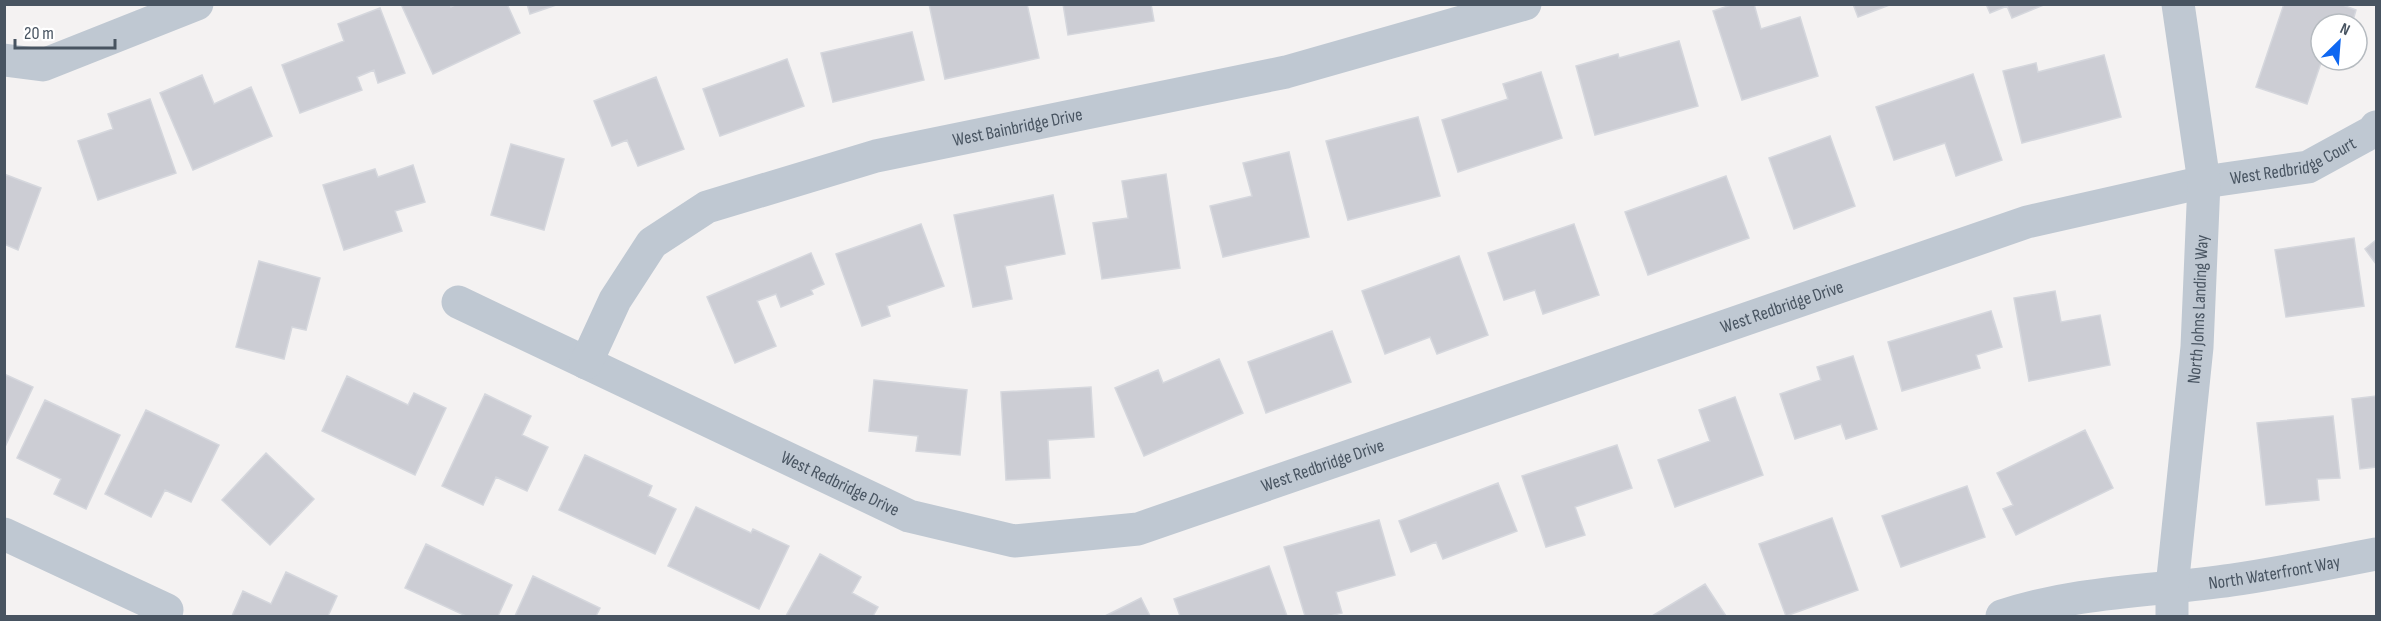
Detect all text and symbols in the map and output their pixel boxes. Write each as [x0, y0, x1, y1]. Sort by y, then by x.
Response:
scale bar [15, 12, 116, 50]
north arrow [2309, 12, 2369, 72]
text: N [2337, 19, 2353, 40]
text: 20 m [24, 23, 54, 44]
street label: West Bainbridge Drive [951, 103, 1084, 151]
street label: West Redbridge Court [2229, 132, 2360, 189]
street label: North Johns Landing Way [2183, 234, 2212, 385]
street label: West Redbridge Drive [1718, 276, 1846, 338]
street label: West Redbridge Drive [1258, 434, 1387, 496]
street label: West Redbridge Drive [778, 446, 903, 520]
street label: North Waterfront Way [2207, 551, 2342, 594]

